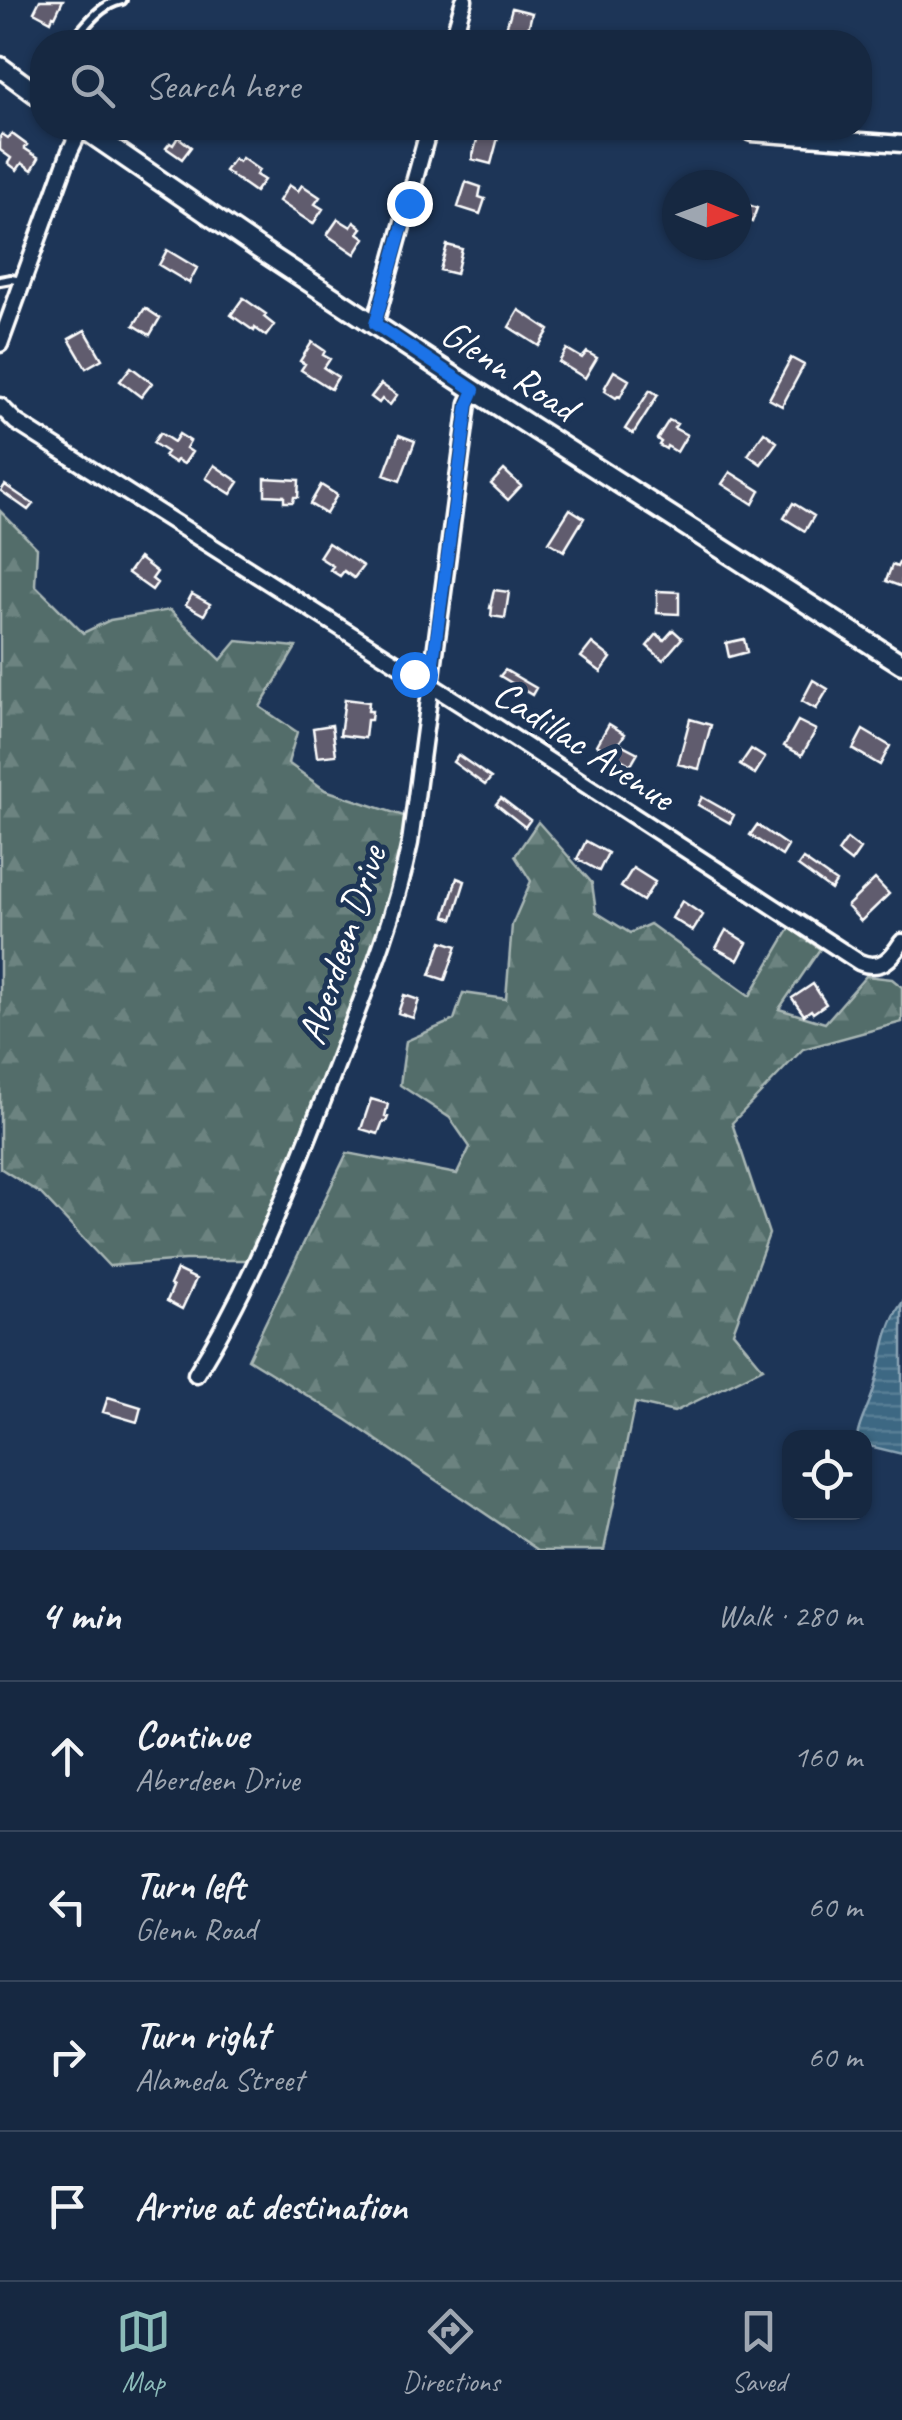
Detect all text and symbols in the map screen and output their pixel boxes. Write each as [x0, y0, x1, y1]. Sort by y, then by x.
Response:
search box [30, 30, 872, 140]
icon: search [65, 58, 120, 113]
text: Search here [145, 62, 300, 109]
north arrow [662, 170, 752, 260]
route end [387, 181, 433, 227]
street label: Glenn Road [432, 308, 591, 436]
route start [392, 652, 438, 698]
street label: Cadillac Avenue [484, 668, 686, 824]
street label: Aberdeen Drive [286, 837, 398, 1050]
map controls [782, 1430, 872, 1520]
button: locate [782, 1430, 872, 1520]
text: 4 min [40, 1589, 120, 1642]
text: Walk · 280 m [718, 1595, 862, 1636]
text: Continue [135, 1712, 249, 1759]
icon: ahead [40, 1729, 95, 1784]
text: 160 m [793, 1736, 862, 1777]
text: Aberdeen Drive [135, 1759, 299, 1800]
text: Turn left [135, 1862, 245, 1909]
icon: left [40, 1879, 95, 1934]
text: 60 m [808, 1886, 862, 1927]
text: Glenn Road [135, 1909, 256, 1950]
text: Turn right [135, 2012, 269, 2059]
icon: right [40, 2029, 95, 2084]
text: 60 m [808, 2036, 862, 2077]
text: Alameda Street [135, 2059, 304, 2100]
icon: arrive [40, 2179, 95, 2234]
text: Arrive at destination [135, 2183, 407, 2230]
tab: Map [116, 2304, 171, 2399]
tab: Directions [402, 2304, 500, 2399]
tab: Saved [731, 2304, 786, 2399]

